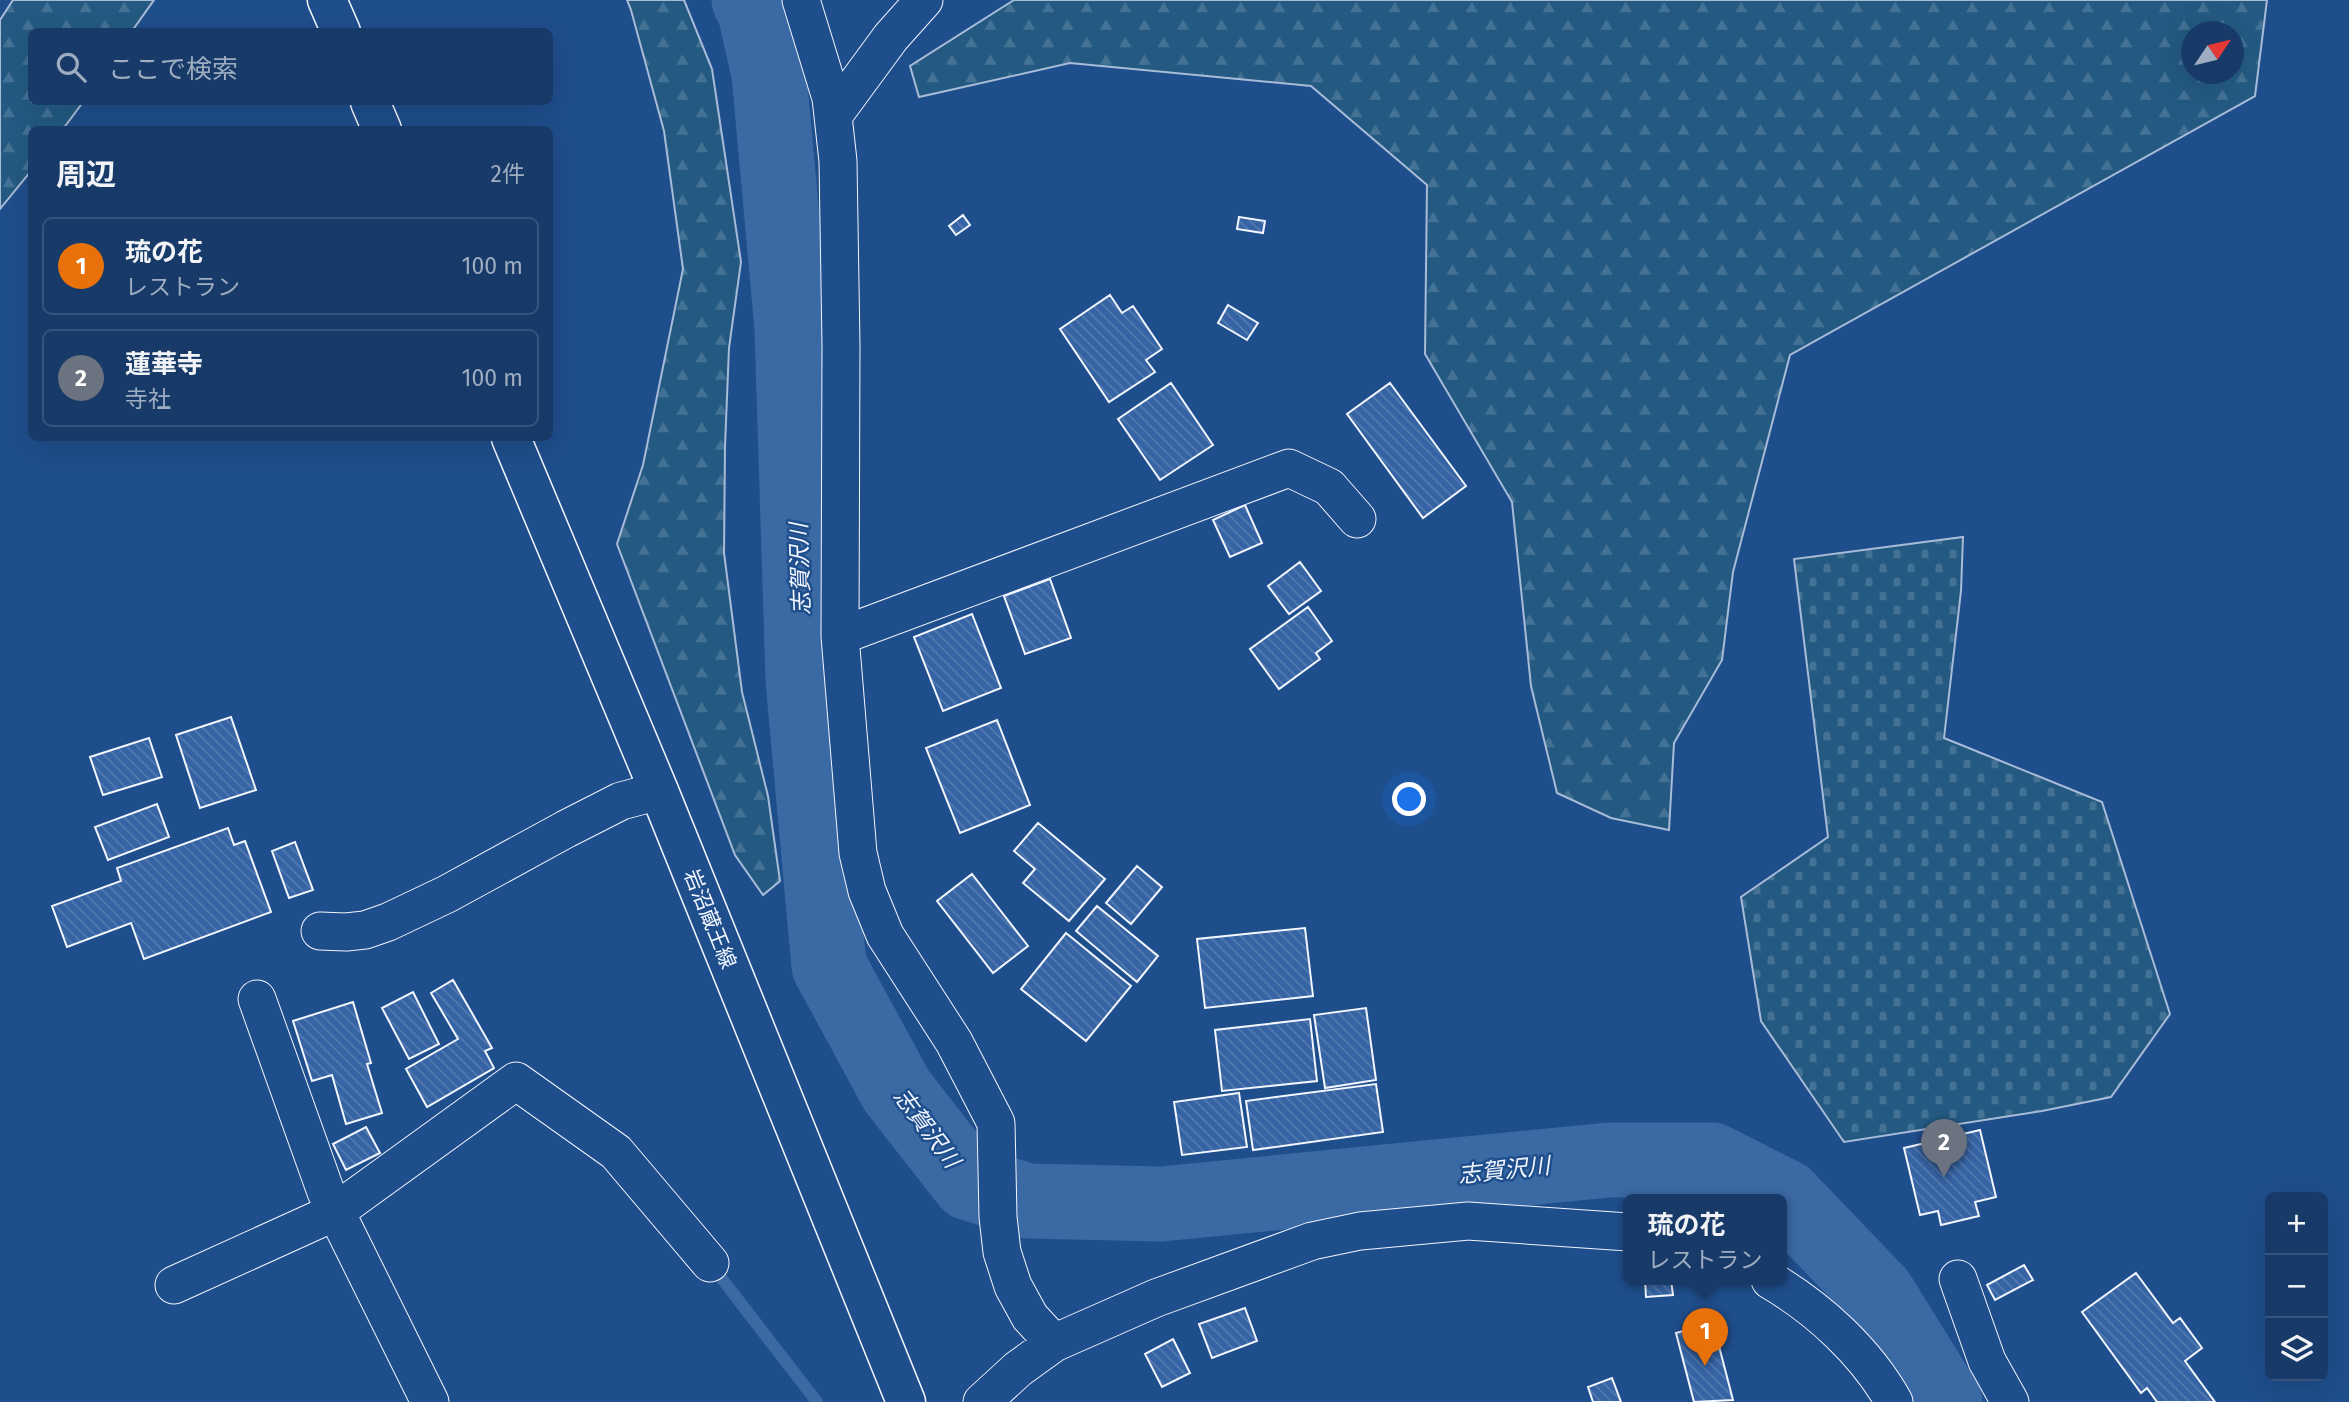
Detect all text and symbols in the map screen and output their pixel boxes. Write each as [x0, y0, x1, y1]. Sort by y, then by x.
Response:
north arrow [2181, 21, 2244, 84]
search box [28, 28, 553, 105]
icon: search [52, 48, 90, 86]
text: ここで検索 [108, 54, 238, 85]
text: 周辺 [56, 157, 116, 193]
text: 2件 [491, 160, 525, 188]
text: 琉の花 [125, 237, 203, 268]
text: 1 [76, 252, 86, 280]
text: 100 m [462, 252, 523, 280]
text: レストラン [125, 273, 240, 301]
text: 蓮華寺 [125, 349, 203, 380]
text: 2 [75, 364, 87, 392]
text: 100 m [462, 364, 523, 392]
text: 寺社 [125, 385, 171, 413]
water label: 志賀沢川 [784, 520, 816, 615]
your location [1392, 782, 1426, 816]
street label: 岩沼蔵王線 [678, 865, 742, 973]
water label: 志賀沢川 [888, 1083, 968, 1176]
pin: 2 [1921, 1119, 1967, 1177]
water label: 志賀沢川 [1457, 1151, 1554, 1189]
map controls [2265, 1192, 2328, 1381]
button: + [2265, 1192, 2328, 1255]
popup [1623, 1194, 1787, 1285]
text: 琉の花 [1648, 1210, 1726, 1241]
text: レストラン [1648, 1246, 1763, 1274]
button: − [2265, 1255, 2328, 1318]
pin: 1 [1682, 1308, 1728, 1366]
button: layers [2265, 1318, 2328, 1381]

